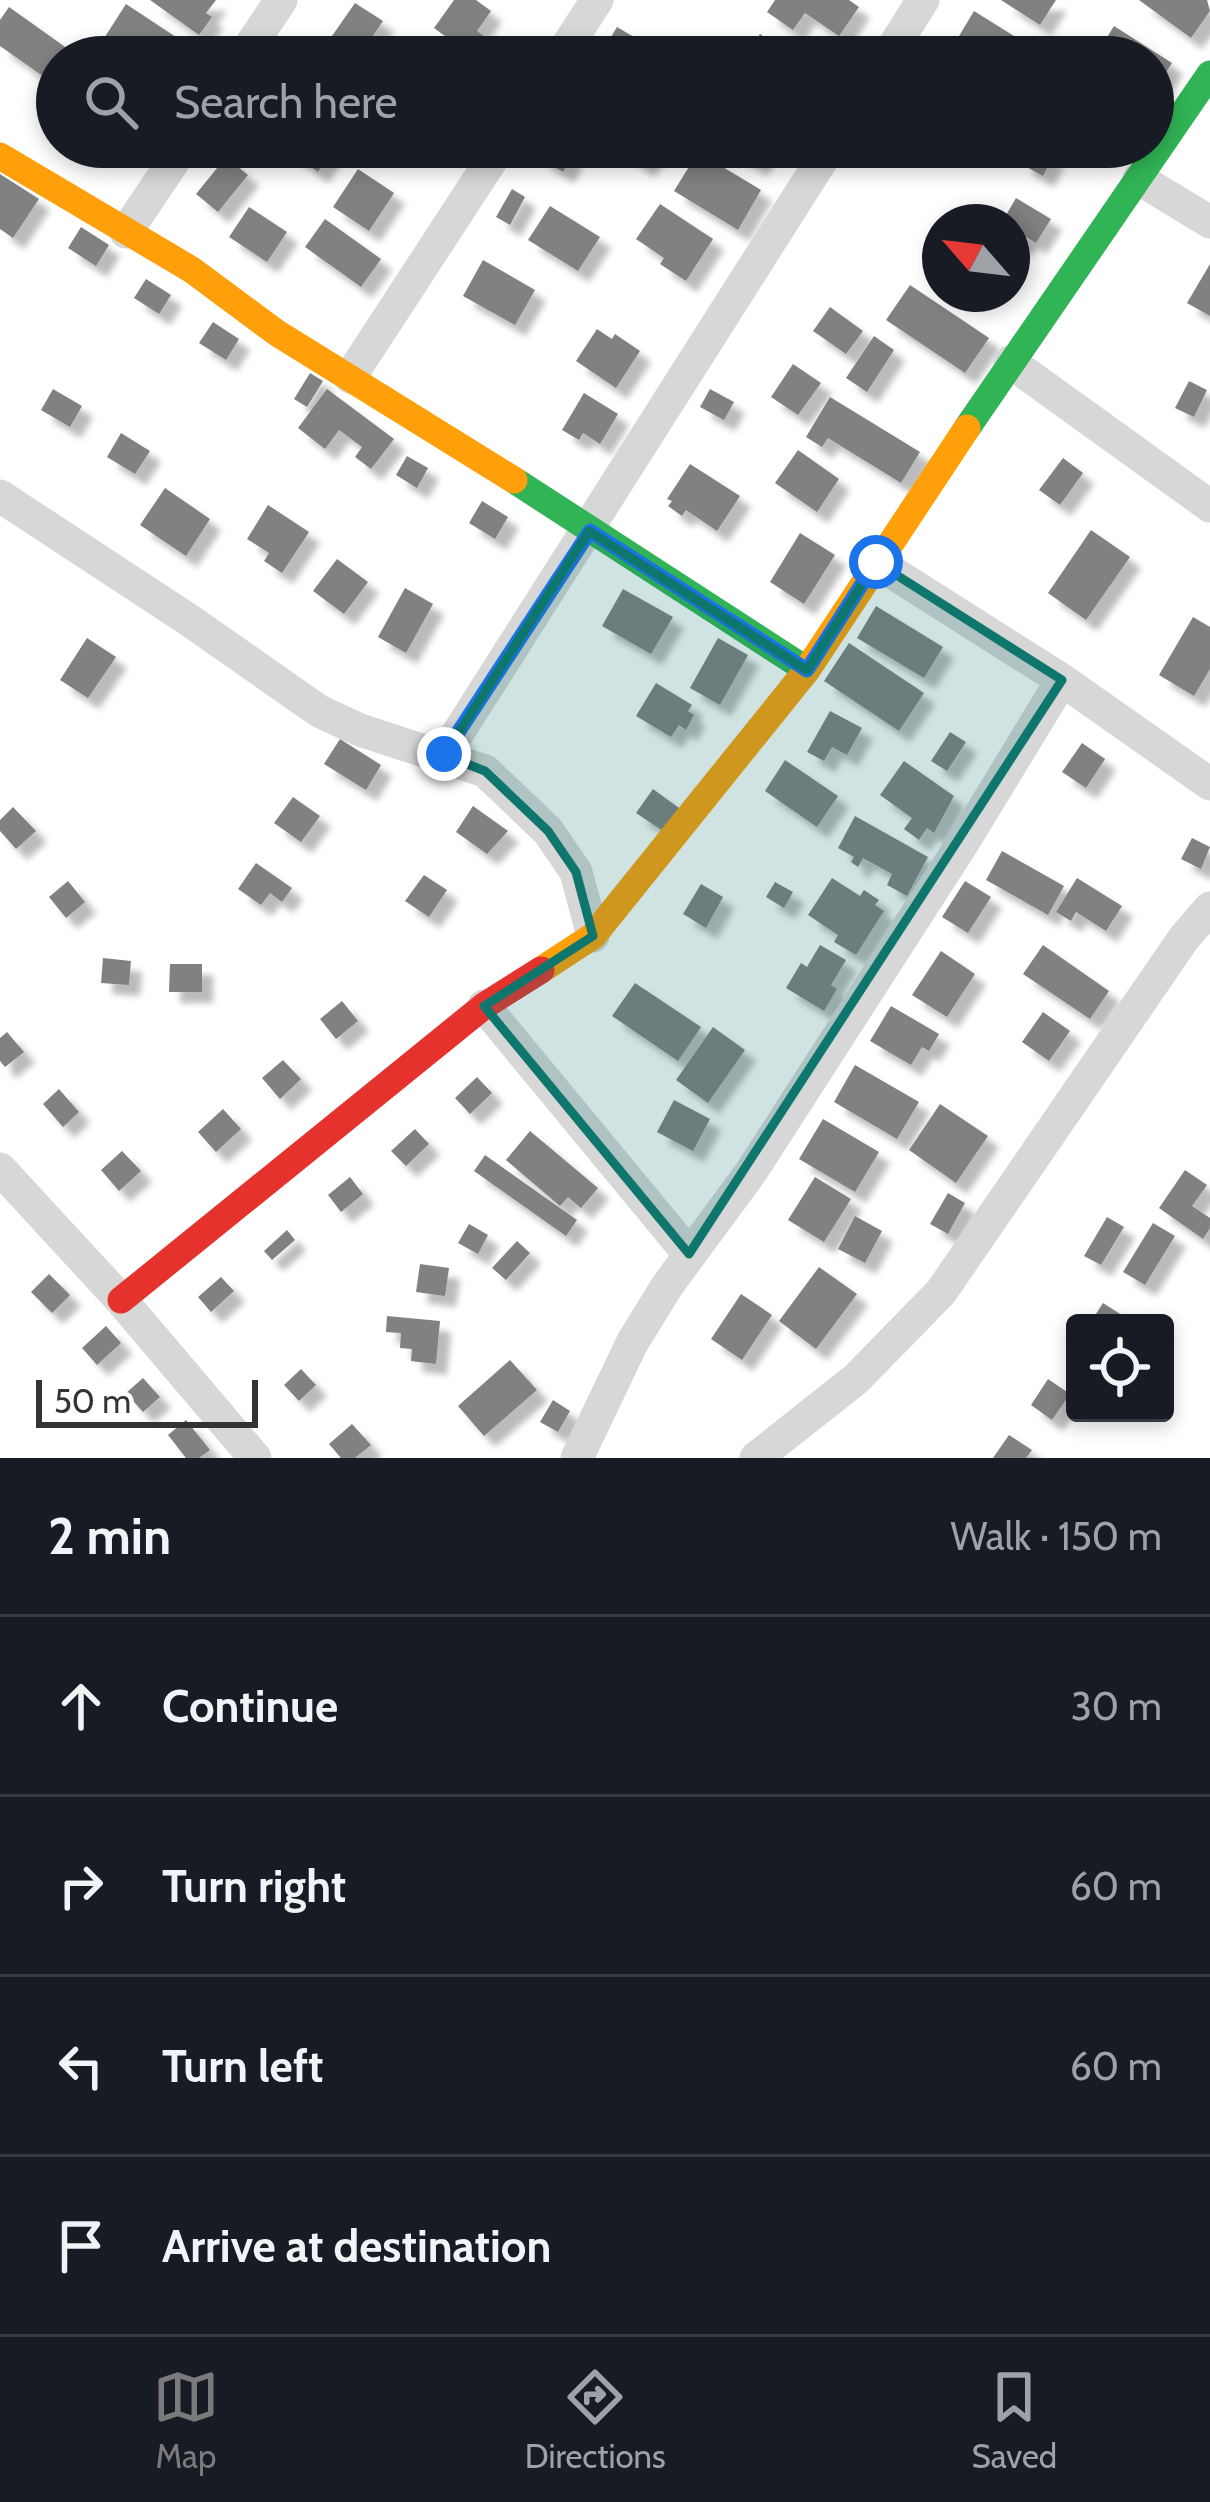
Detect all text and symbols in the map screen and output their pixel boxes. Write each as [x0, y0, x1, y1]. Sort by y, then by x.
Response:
search box [36, 36, 1174, 168]
icon: search [78, 69, 144, 135]
text: Search here [174, 75, 398, 129]
north arrow [922, 204, 1030, 312]
route start [849, 535, 903, 589]
route end [417, 727, 471, 781]
map controls [1066, 1314, 1174, 1422]
button: locate [1066, 1314, 1174, 1422]
scale bar [36, 1374, 258, 1427]
text: 50 m [54, 1381, 131, 1421]
text: 2 min [48, 1505, 171, 1567]
text: Walk · 150 m [950, 1512, 1162, 1560]
icon: ahead [48, 1673, 114, 1739]
text: Continue [162, 1679, 338, 1733]
text: 30 m [1071, 1682, 1162, 1730]
icon: right [48, 1853, 114, 1919]
text: Turn right [162, 1859, 346, 1913]
text: 60 m [1070, 1862, 1162, 1910]
icon: left [48, 2033, 114, 2099]
text: Turn left [162, 2039, 324, 2093]
text: 60 m [1070, 2042, 1162, 2090]
icon: arrive [48, 2213, 114, 2279]
text: Arrive at destination [162, 2219, 551, 2273]
tab: Map [153, 2364, 219, 2476]
tab: Directions [525, 2364, 666, 2476]
tab: Saved [971, 2364, 1057, 2476]

